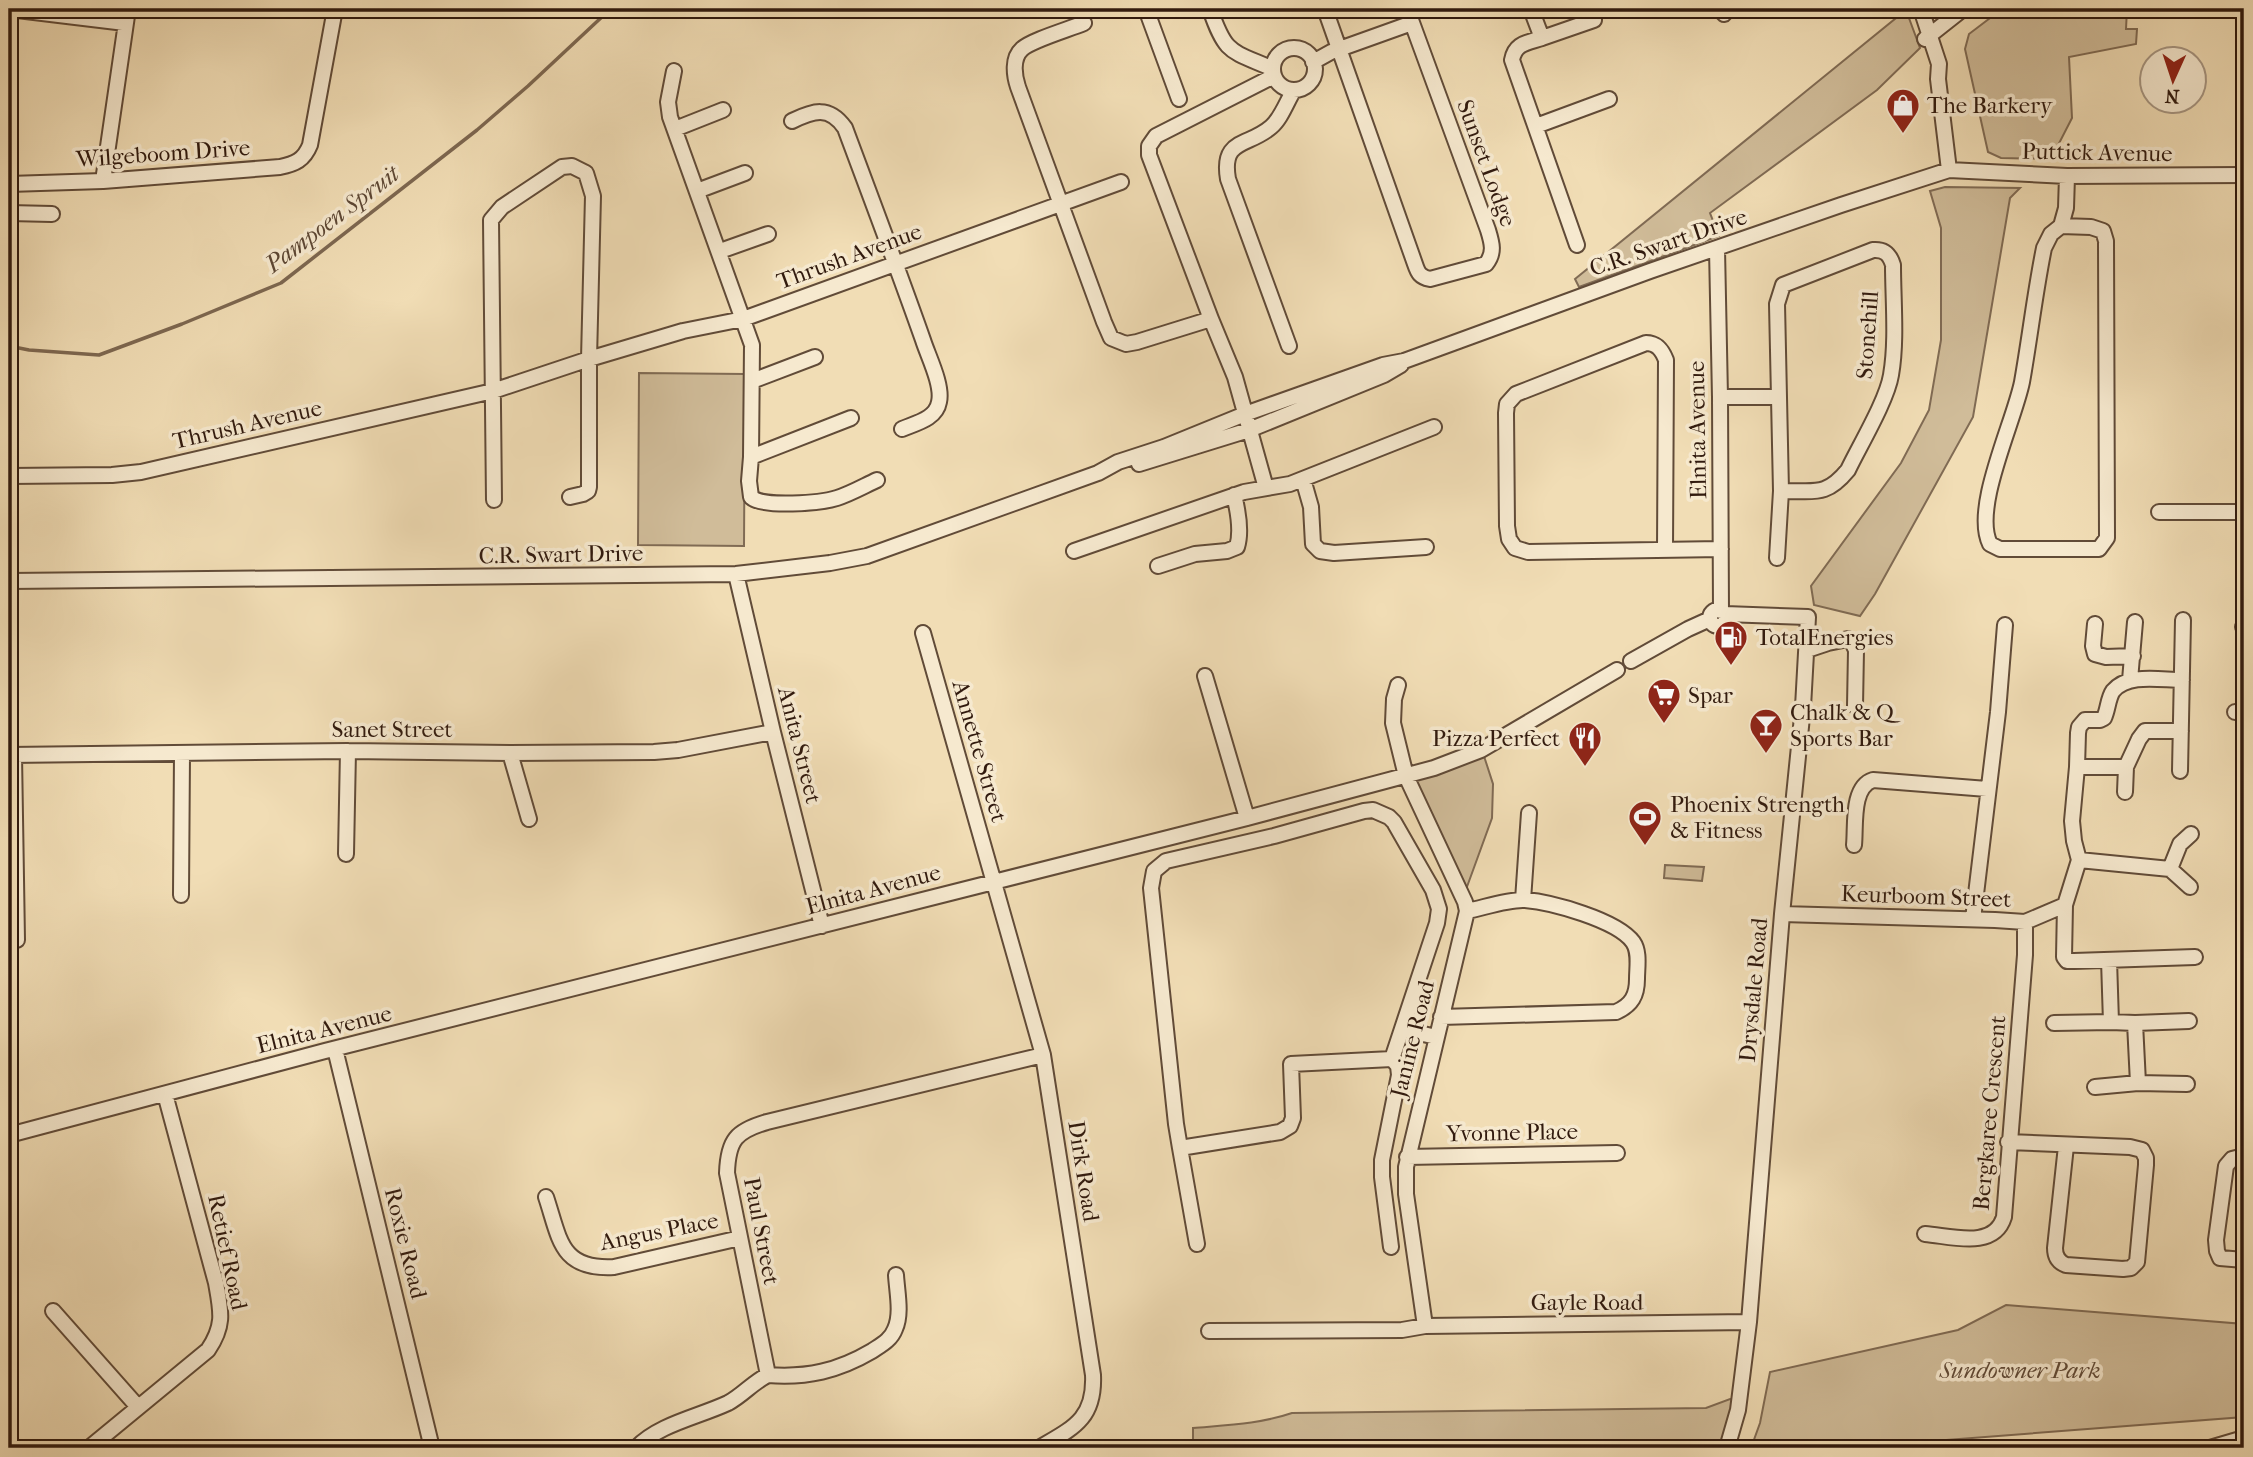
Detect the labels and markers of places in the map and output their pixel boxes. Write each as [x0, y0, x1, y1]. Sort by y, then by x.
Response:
shop icon: The Barkery [1884, 86, 1922, 135]
place label: The Barkery [1927, 92, 2053, 119]
fuel station icon: TotalEnergies [1712, 618, 1750, 667]
place label: TotalEnergies [1756, 624, 1893, 651]
supermarket icon: Spar [1645, 676, 1683, 725]
place label: Spar [1688, 682, 1733, 709]
place label: Chalk & Q Sports Bar [1790, 699, 1901, 752]
bar icon: Chalk & Q Sports Bar [1747, 706, 1785, 755]
restaurant icon: Pizza Perfect [1566, 719, 1604, 768]
place label: Pizza Perfect [1432, 725, 1560, 752]
place label: Phoenix Strength & Fitness [1670, 791, 1845, 844]
sports icon: Phoenix Strength & Fitness [1626, 798, 1664, 847]

